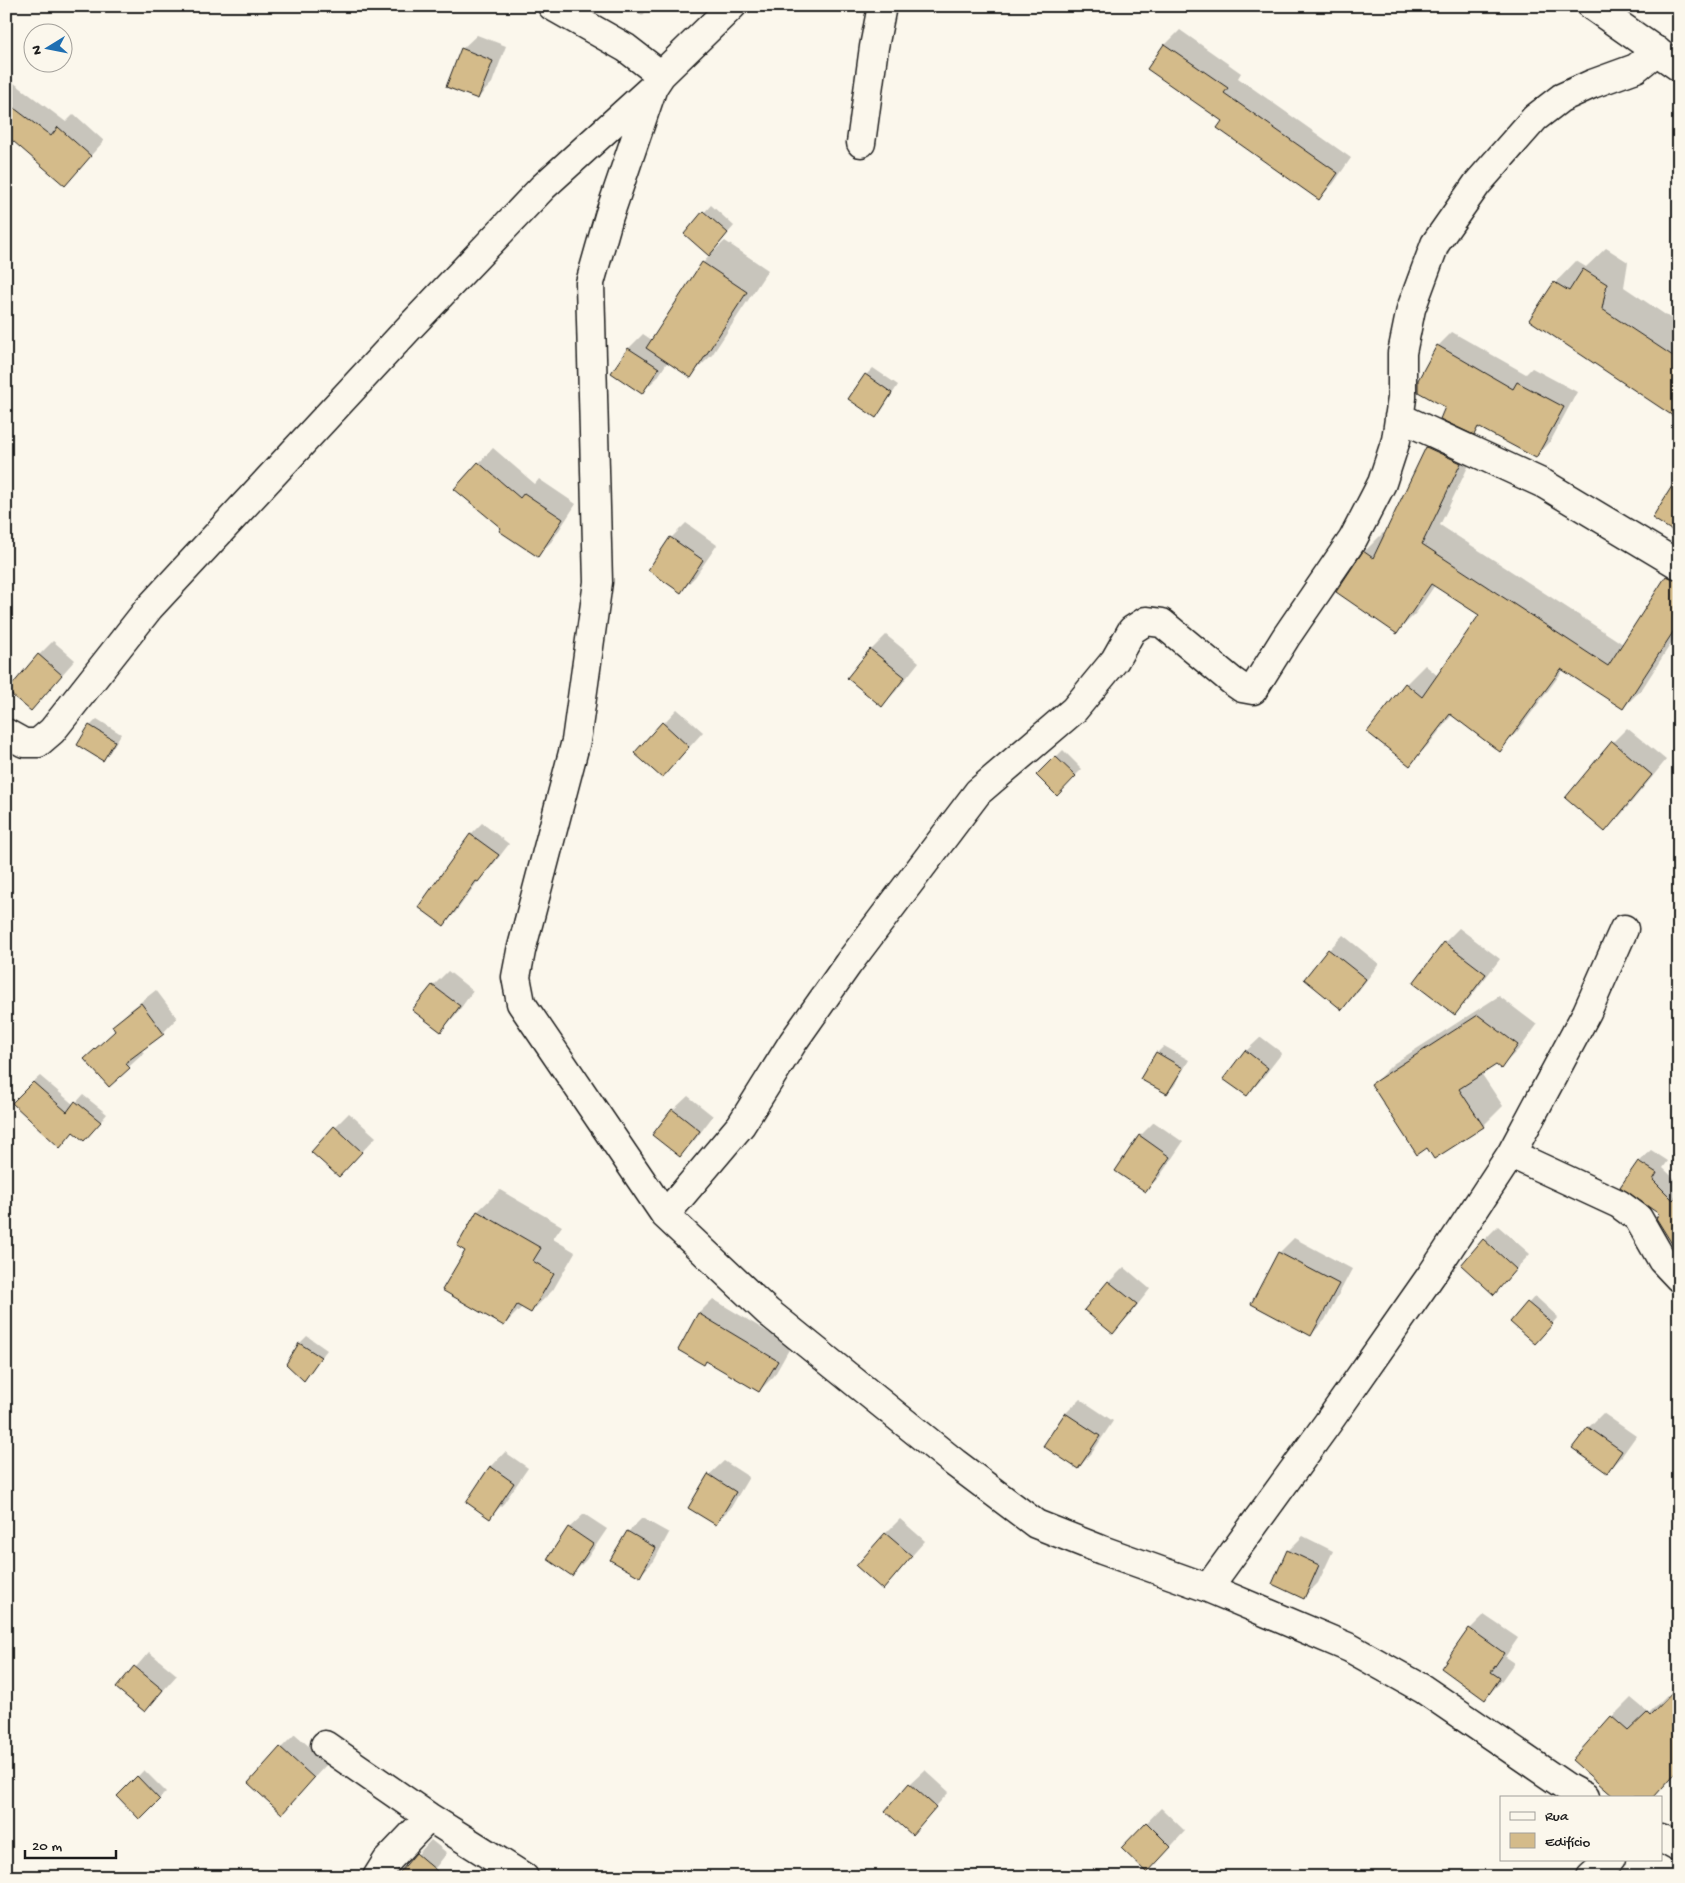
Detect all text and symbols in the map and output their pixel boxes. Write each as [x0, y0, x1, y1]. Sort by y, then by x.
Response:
north arrow [22, 22, 72, 72]
text: N [28, 44, 47, 56]
legend [1500, 1796, 1662, 1860]
text: Rua [1545, 1808, 1569, 1826]
scale bar [25, 1828, 116, 1860]
text: Edifício [1545, 1834, 1591, 1852]
text: 20 m [32, 1838, 62, 1856]

